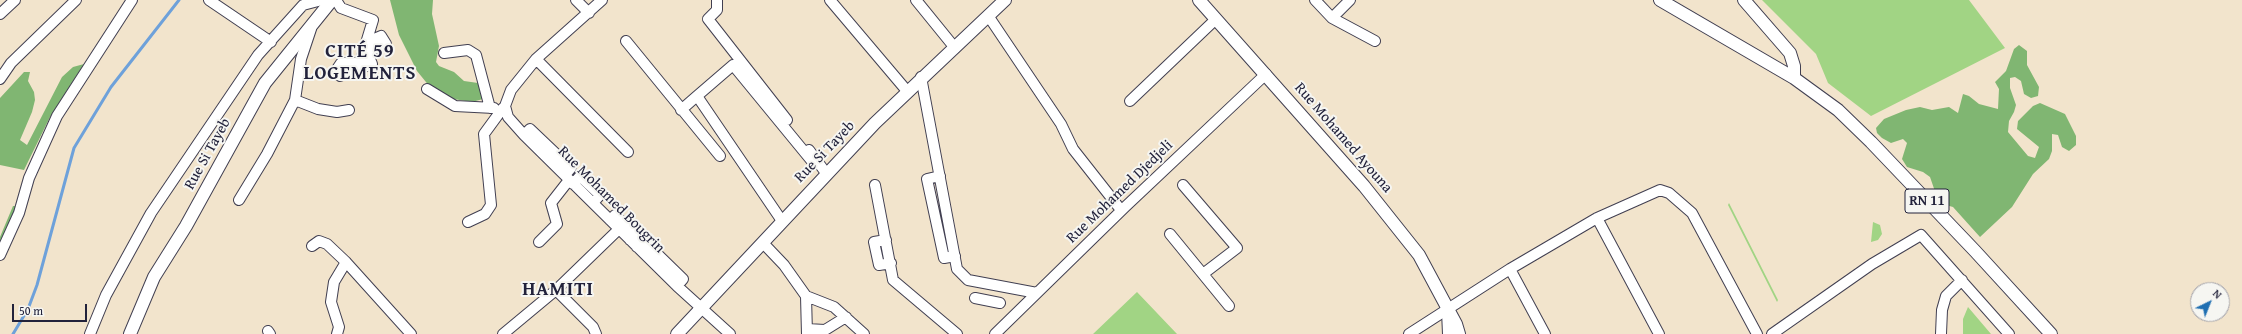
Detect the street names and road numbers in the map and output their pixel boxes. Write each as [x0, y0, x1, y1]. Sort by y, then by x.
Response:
street label: Rue Mohamed Ayouna [1290, 79, 1396, 197]
street label: Rue Si Tayeb [181, 115, 235, 193]
street label: Rue Si Tayeb [791, 117, 859, 187]
street label: Rue Mohamed Djedjeli [1063, 137, 1177, 247]
street label: Rue Mohamed Bougrin [554, 143, 668, 257]
road number: RN 11 [1905, 189, 1949, 213]

